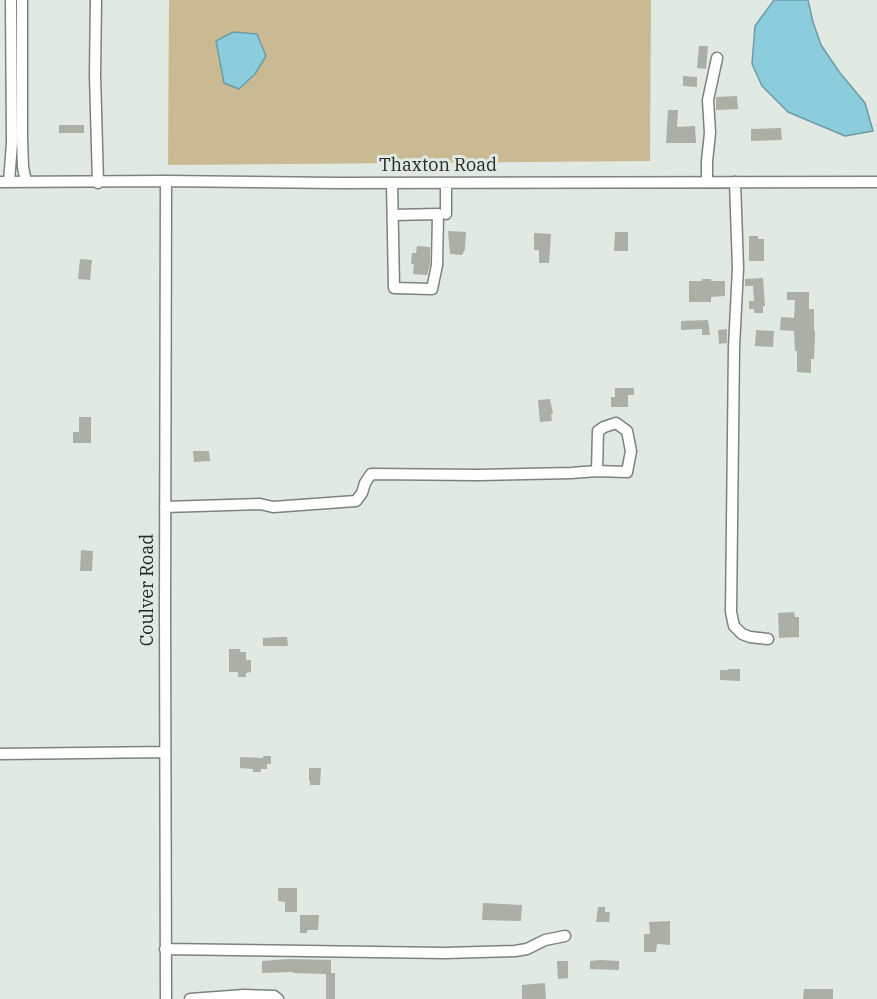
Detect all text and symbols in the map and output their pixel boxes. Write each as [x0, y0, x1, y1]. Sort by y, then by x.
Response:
street label: Thaxton Road [379, 155, 497, 177]
street label: Coulver Road [137, 534, 159, 646]

